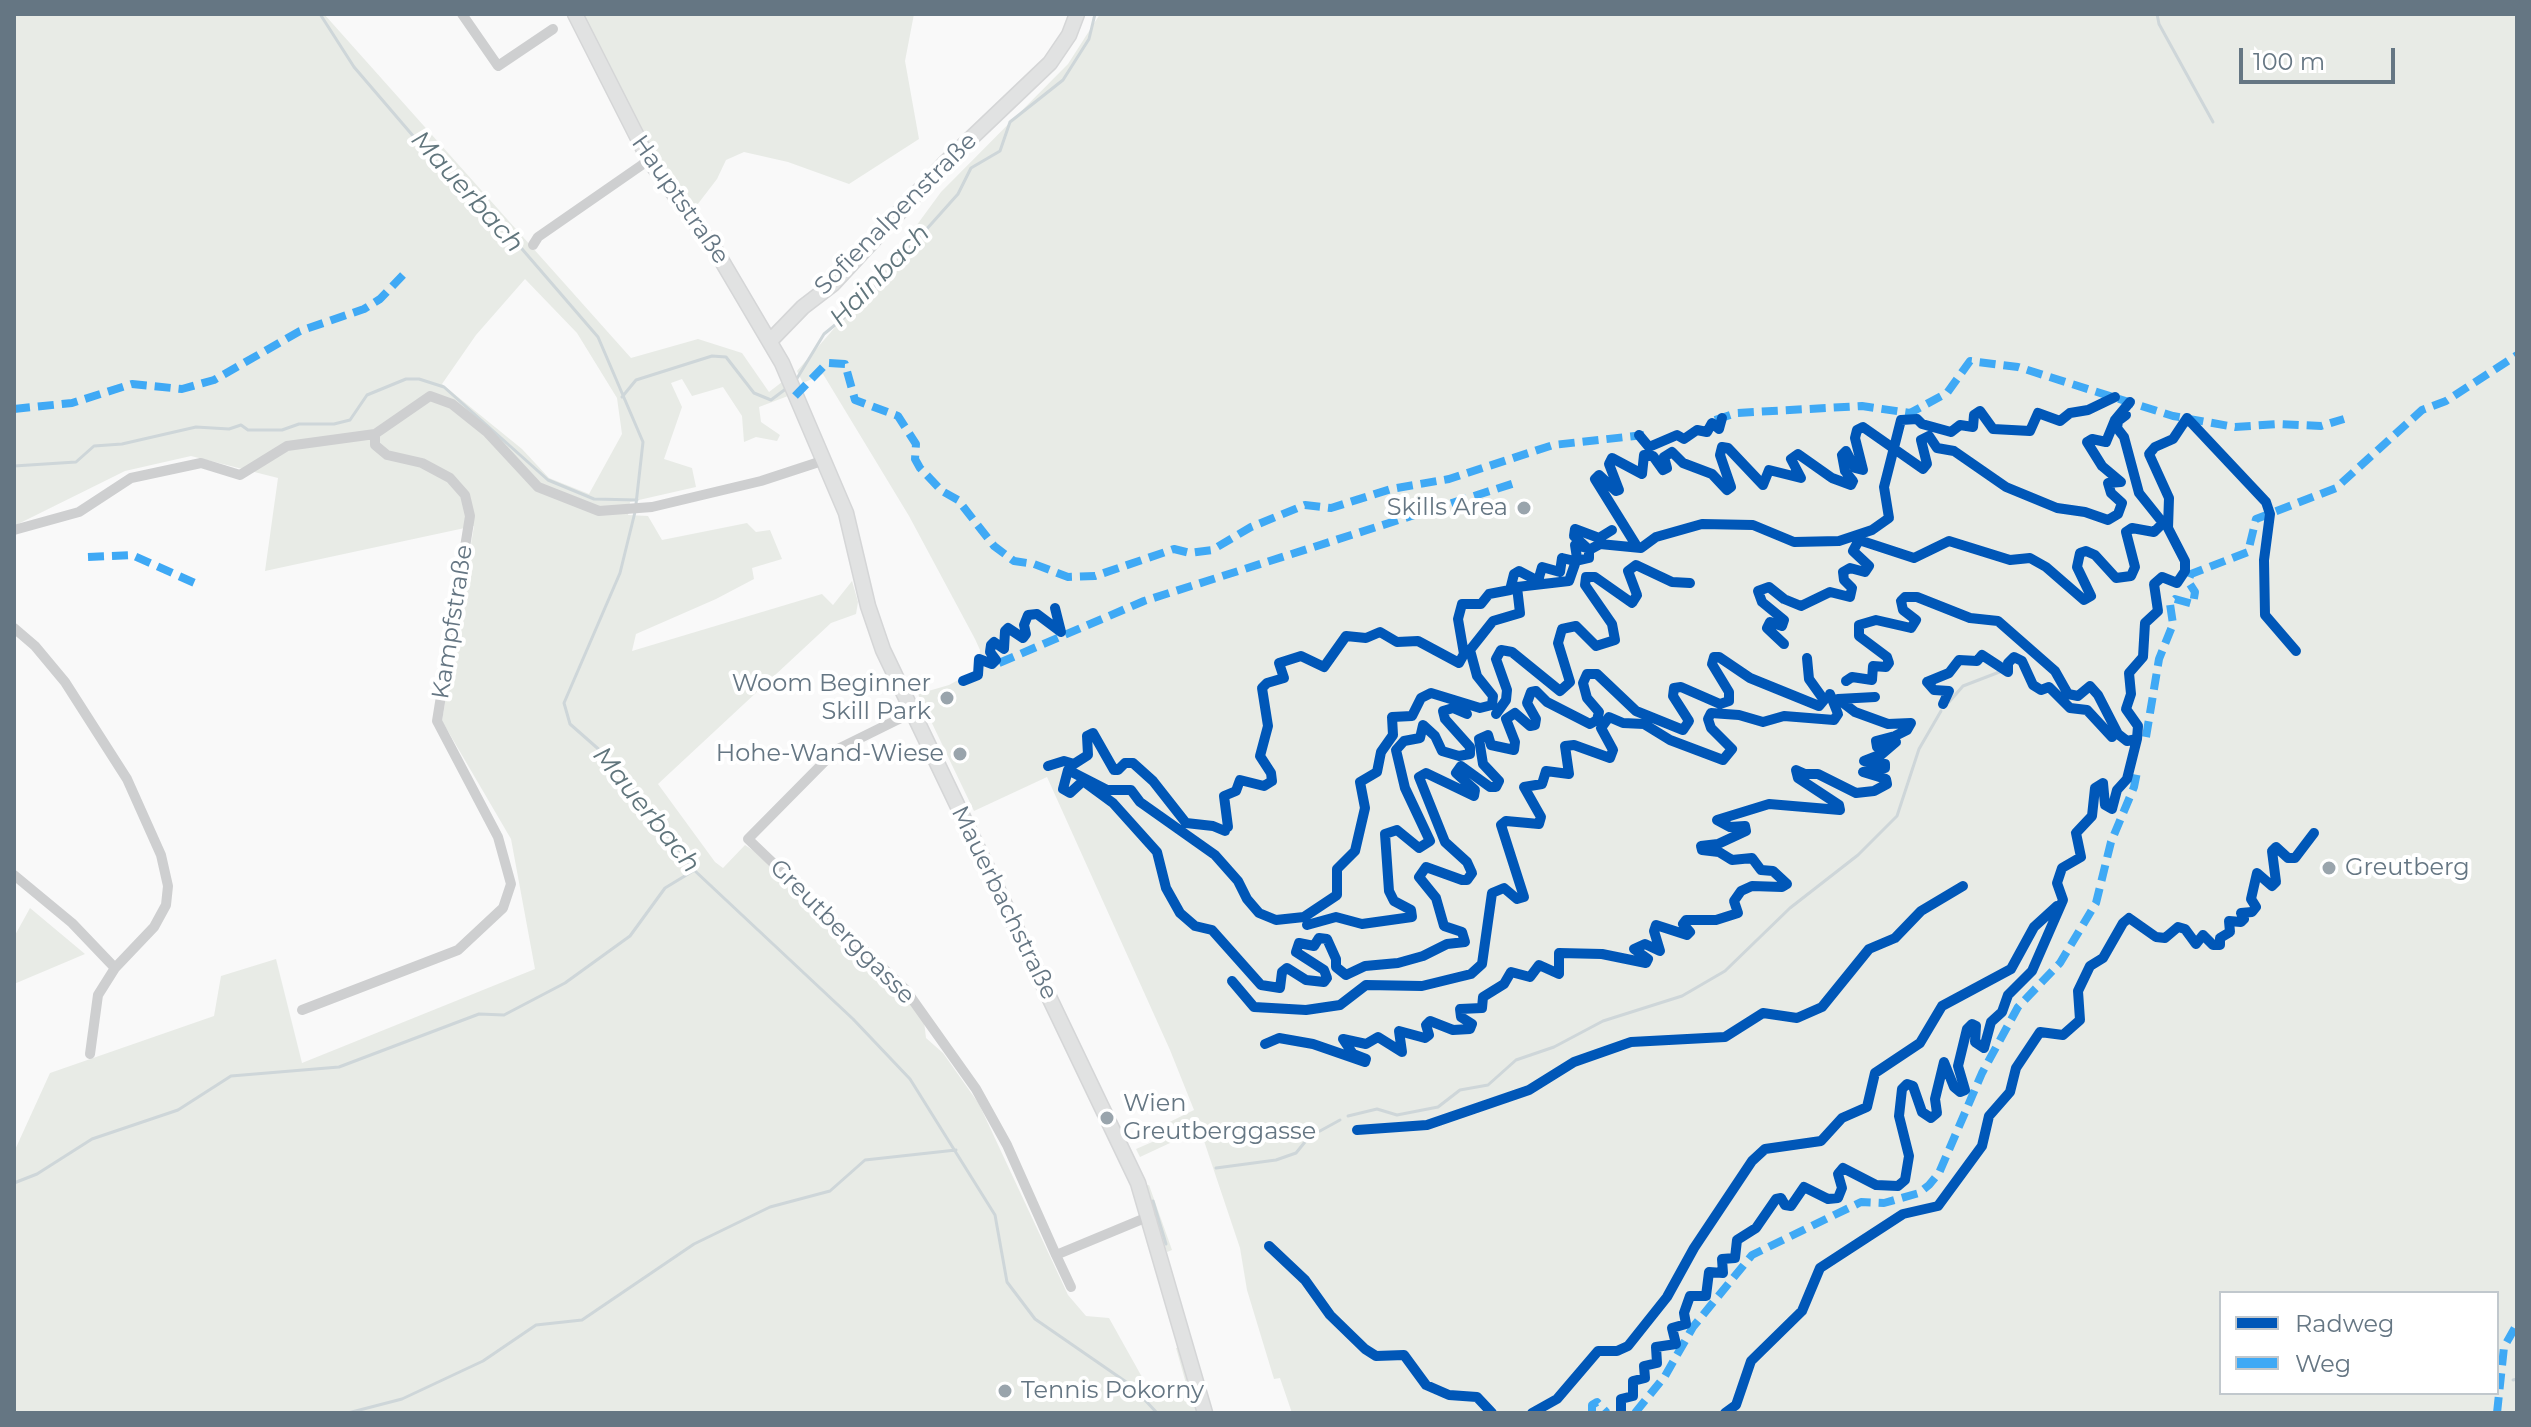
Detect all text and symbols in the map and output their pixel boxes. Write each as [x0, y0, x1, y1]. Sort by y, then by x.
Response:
scale bar [2243, 32, 2399, 82]
text: 100 m [2253, 47, 2325, 76]
water label: Mauerbach [404, 125, 530, 259]
street label: Sofienalpenstraße [809, 127, 983, 301]
street label: Hauptstraße [625, 130, 735, 270]
water label: Hainbach [823, 218, 937, 334]
place label: Skills Area [1387, 494, 1508, 522]
marker: Skills Area [1515, 499, 1533, 517]
street label: Kampfstraße [427, 543, 479, 701]
place label: Woom Beginner Skill Park [732, 670, 931, 726]
marker: Woom Beginner Skill Park [938, 689, 956, 707]
place label: Hohe-Wand-Wiese [716, 740, 944, 768]
water label: Mauerbach [586, 741, 706, 879]
marker: Hohe-Wand-Wiese [951, 745, 969, 763]
street label: Mauerbachstraße [945, 801, 1063, 1005]
street label: Greutberggasse [763, 853, 921, 1011]
place label: Greutberg [2345, 854, 2470, 882]
marker: Greutberg [2320, 859, 2338, 877]
place label: Wien Greutberggasse [1123, 1090, 1316, 1146]
marker: Wien Greutberggasse [1098, 1109, 1116, 1127]
legend [2219, 1291, 2499, 1395]
text: Radweg [2295, 1309, 2394, 1338]
text: Weg [2295, 1349, 2351, 1378]
place label: Tennis Pokorny [1021, 1377, 1204, 1405]
marker: Tennis Pokorny [996, 1382, 1014, 1400]

